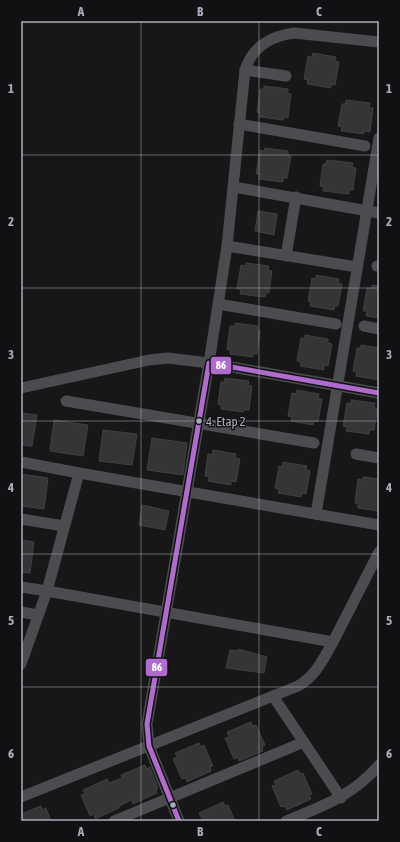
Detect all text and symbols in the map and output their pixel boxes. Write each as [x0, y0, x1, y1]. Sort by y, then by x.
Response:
text: A [77, 4, 85, 19]
text: B [197, 4, 204, 19]
text: C [316, 4, 322, 19]
text: 1 [8, 81, 14, 96]
text: 1 [386, 81, 392, 96]
text: 2 [8, 214, 14, 229]
text: 2 [386, 214, 392, 229]
text: 3 [8, 347, 14, 362]
text: 3 [386, 347, 392, 362]
line badge: 86 [210, 356, 232, 375]
text: 86 [216, 359, 226, 371]
place label: 4. Etap 2 [206, 414, 246, 429]
marker: 4. Etap 2 [194, 416, 204, 426]
text: 4 [7, 480, 14, 495]
text: 4 [385, 480, 392, 495]
text: 5 [8, 613, 14, 628]
text: 5 [386, 613, 392, 628]
line badge: 86 [145, 658, 168, 677]
text: 86 [152, 661, 162, 673]
text: 6 [8, 746, 14, 761]
text: 6 [386, 746, 392, 761]
unlabelled marker [168, 800, 178, 810]
text: A [77, 824, 85, 839]
text: B [197, 824, 204, 839]
text: C [316, 824, 322, 839]

